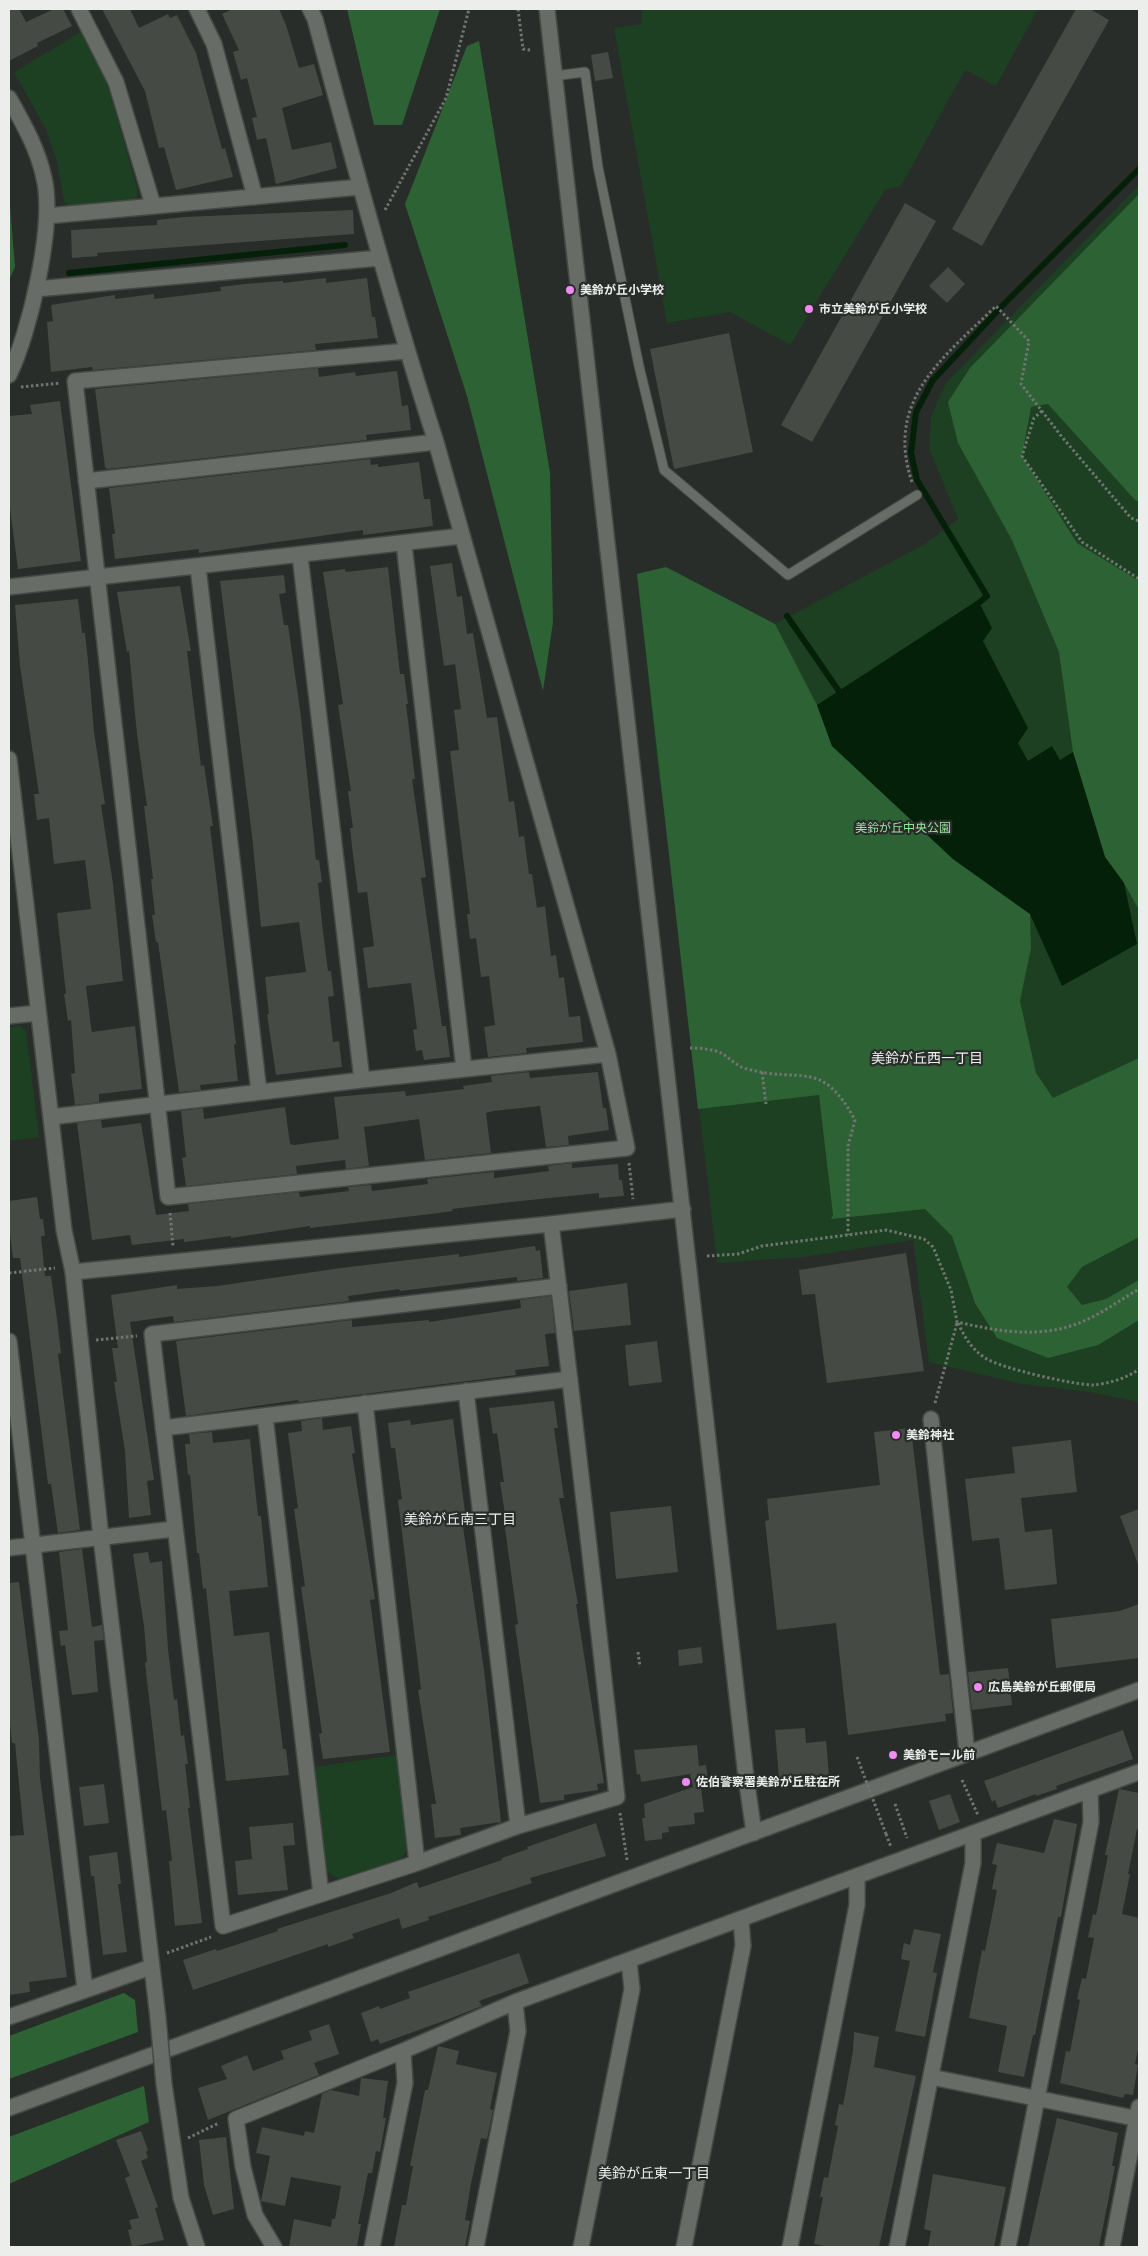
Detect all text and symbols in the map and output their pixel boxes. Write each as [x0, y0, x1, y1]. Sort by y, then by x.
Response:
place label: 美鈴が丘小学校 [580, 283, 664, 297]
marker: 美鈴が丘小学校 [564, 284, 576, 296]
place label: 市立美鈴が丘小学校 [819, 302, 927, 316]
marker: 市立美鈴が丘小学校 [803, 303, 815, 315]
park label: 美鈴が丘中央公園 [855, 821, 951, 835]
district label: 美鈴が丘西一丁目 [871, 1050, 983, 1066]
place label: 美鈴神社 [906, 1428, 954, 1442]
marker: 美鈴神社 [890, 1429, 902, 1441]
district label: 美鈴が丘南三丁目 [404, 1511, 516, 1527]
place label: 広島美鈴が丘郵便局 [988, 1680, 1096, 1694]
marker: 広島美鈴が丘郵便局 [972, 1681, 984, 1693]
place label: 美鈴モール前 [903, 1748, 975, 1762]
marker: 美鈴モール前 [887, 1749, 899, 1761]
place label: 佐伯警察署美鈴が丘駐在所 [696, 1775, 840, 1789]
marker: 佐伯警察署美鈴が丘駐在所 [680, 1776, 692, 1788]
district label: 美鈴が丘東一丁目 [598, 2165, 710, 2181]

